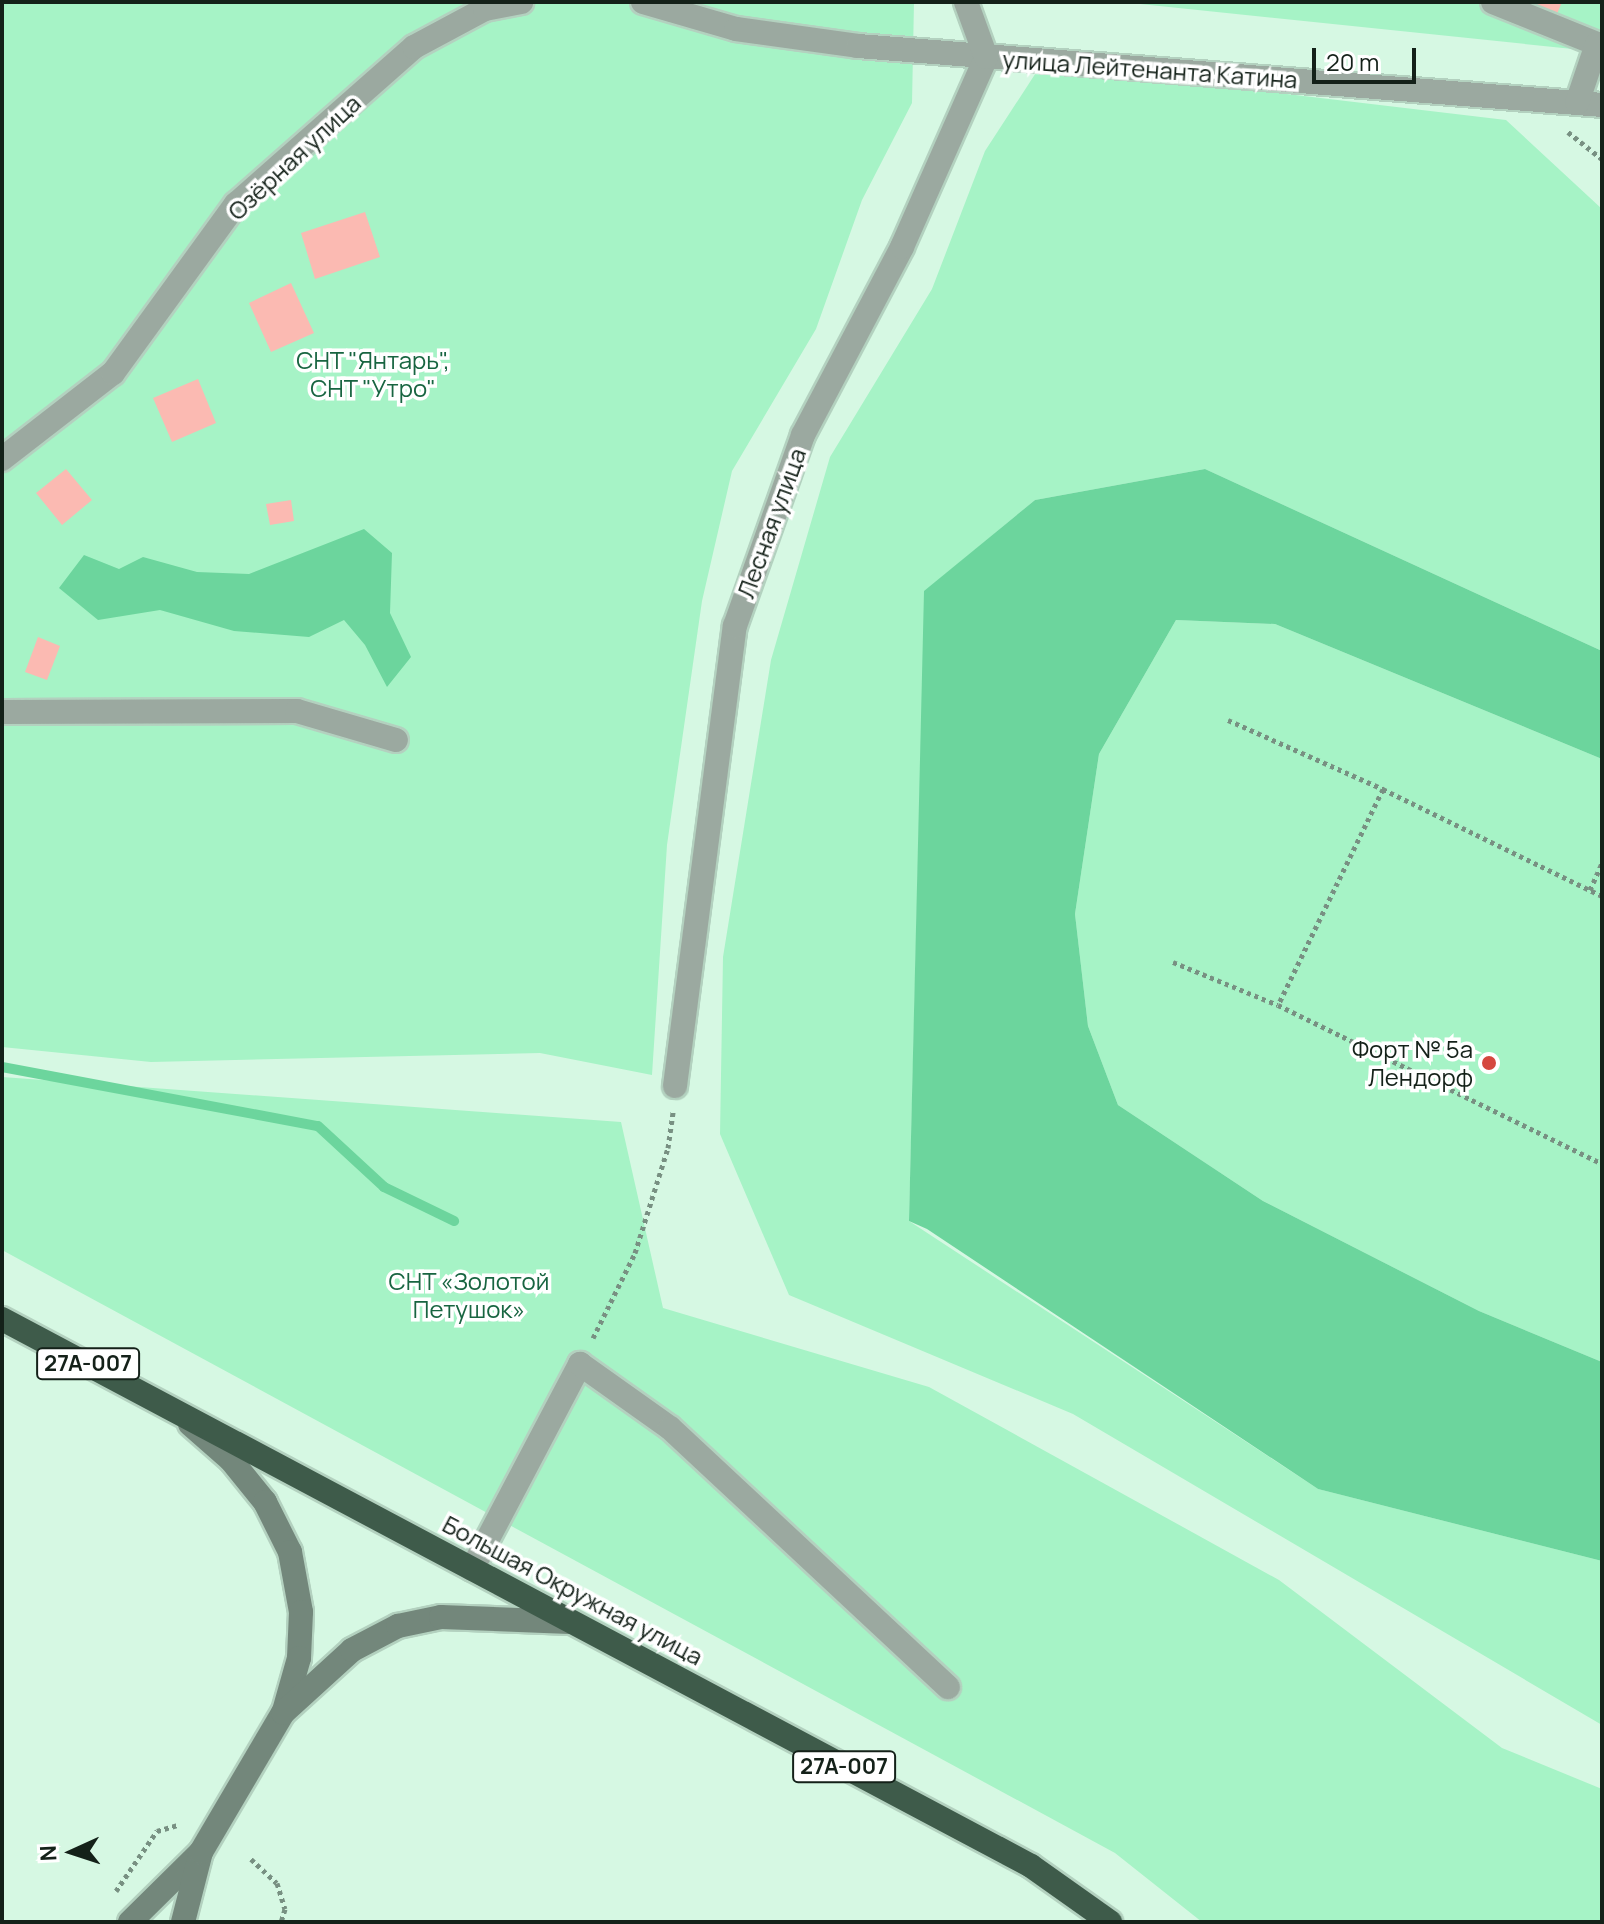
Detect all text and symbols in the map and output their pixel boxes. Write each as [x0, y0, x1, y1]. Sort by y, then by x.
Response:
scale bar [1316, 32, 1420, 82]
street label: улица Лейтенанта Катина [1002, 44, 1298, 94]
text: 20 m [1326, 45, 1379, 78]
street label: Озёрная улица [222, 88, 366, 226]
park label: СНТ "Янтарь", СНТ "Утро" [296, 346, 450, 402]
street label: Лесная улица [731, 444, 811, 602]
place label: Форт № 5а Лендорф [1352, 1035, 1473, 1091]
marker: Форт № 5а Лендорф [1480, 1054, 1498, 1072]
park label: СНТ «Золотой Петушок» [388, 1267, 550, 1323]
road number: 27А-007 [36, 1346, 140, 1382]
street label: Большая Окружная улица [438, 1509, 708, 1671]
road number: 27А-007 [792, 1749, 896, 1785]
north arrow [32, 1812, 112, 1892]
text: N [33, 1845, 63, 1862]

